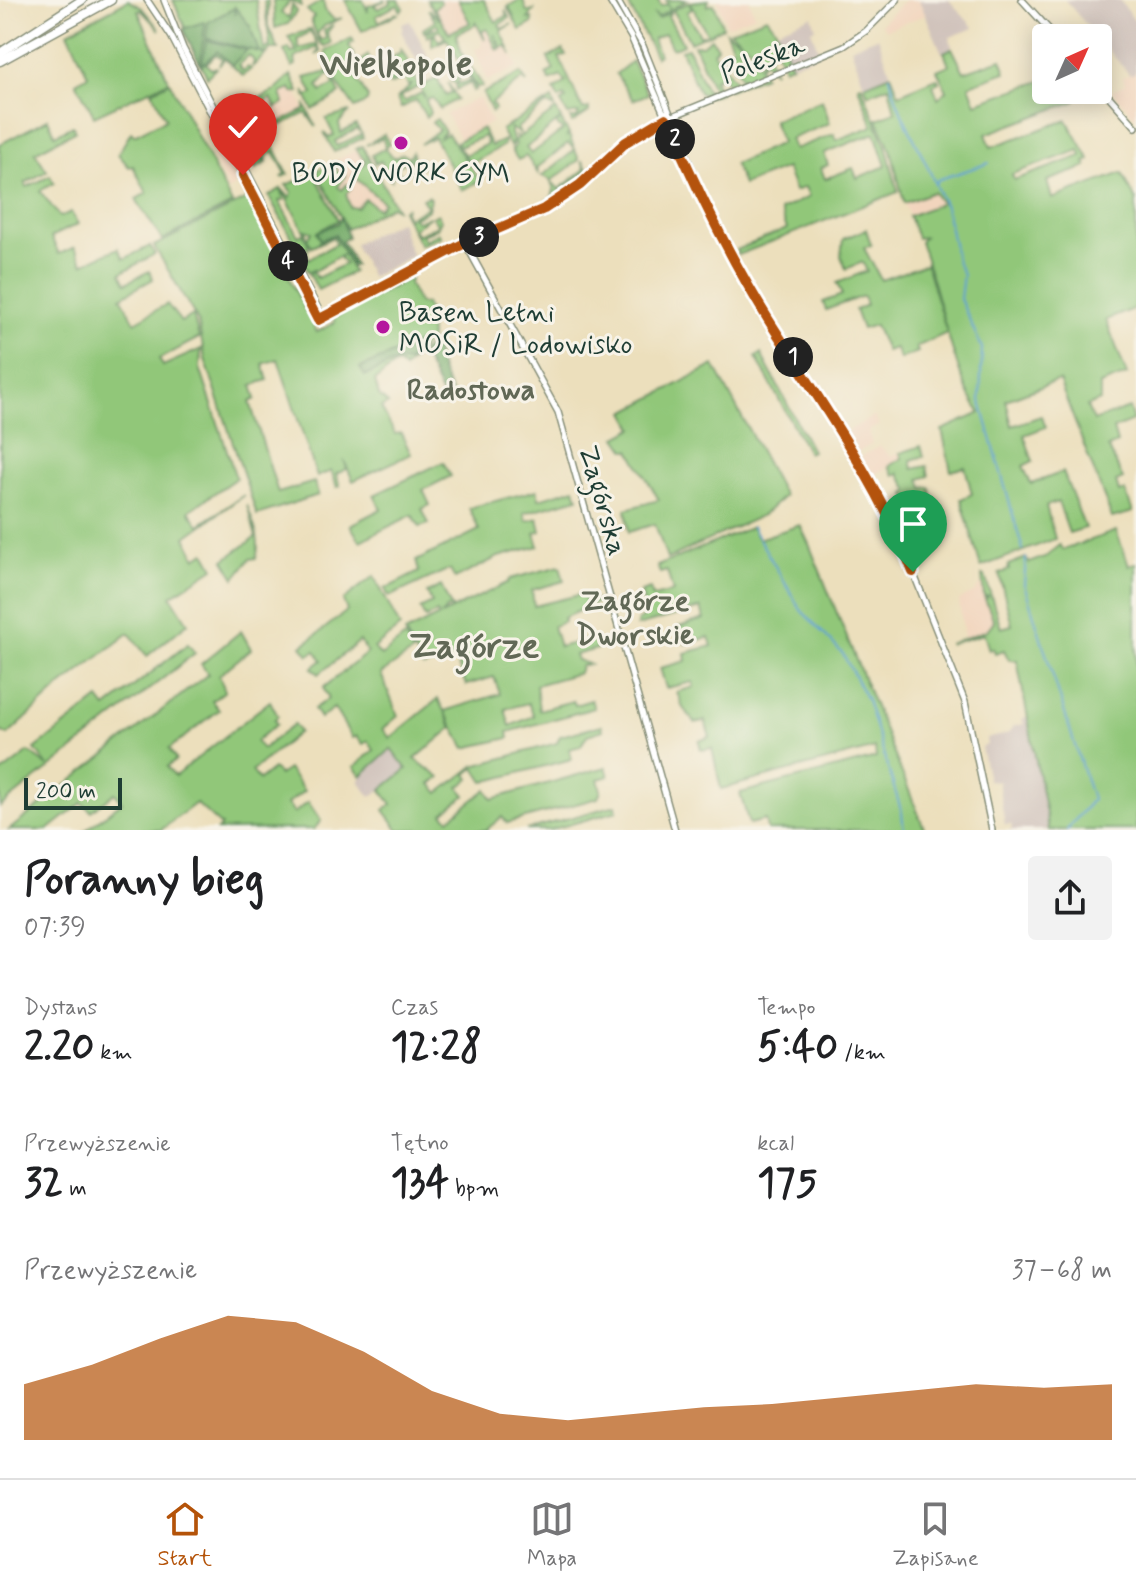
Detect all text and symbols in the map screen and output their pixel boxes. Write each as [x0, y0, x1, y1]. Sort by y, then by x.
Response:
north arrow [1032, 24, 1112, 104]
map controls [1032, 24, 1112, 104]
street label: Poleska [715, 27, 811, 93]
district label: Wielkopole [320, 42, 472, 89]
pin [209, 93, 277, 175]
icon: check [221, 105, 265, 149]
pin: 2 [655, 119, 695, 159]
text: 2 [670, 125, 680, 153]
marker: BODY WORK GYM [392, 134, 410, 152]
place label: BODY WORK GYM [292, 156, 510, 193]
pin: 3 [459, 217, 499, 257]
text: 3 [474, 223, 484, 251]
pin: 4 [268, 241, 308, 281]
text: 4 [282, 247, 294, 275]
place label: Basen Letni MOSiR / Lodowisko [399, 295, 632, 364]
marker: Basen Letni MOSiR / Lodowisko [374, 318, 392, 336]
pin: 1 [773, 337, 813, 377]
text: 1 [788, 343, 798, 371]
district label: Radostowa [407, 371, 535, 410]
street label: Zagórska [565, 441, 635, 561]
pin [879, 490, 947, 572]
icon: arrive [891, 502, 935, 546]
district label: Zagórze Dworskie [576, 582, 694, 655]
district label: Zagórze [409, 624, 539, 675]
scale bar [24, 774, 122, 810]
text: 200 m [36, 778, 96, 806]
text: Poranny bieg [24, 852, 264, 910]
button: share [1028, 856, 1112, 940]
text: 07:39 [24, 911, 86, 945]
text: Dystans [24, 994, 97, 1022]
text: Czas [391, 994, 438, 1022]
text: Tempo [757, 994, 816, 1022]
text: 2.20 [24, 1022, 94, 1074]
text: 12:28 [391, 1022, 482, 1074]
text: 5:40 [757, 1022, 838, 1074]
text: km [94, 1039, 132, 1067]
text: /km [838, 1039, 886, 1067]
text: Przewyższenie [24, 1130, 171, 1158]
text: Tętno [391, 1130, 449, 1158]
text: kcal [757, 1130, 794, 1158]
text: 32 [24, 1158, 63, 1210]
text: 134 [391, 1158, 449, 1210]
text: 175 [757, 1158, 818, 1210]
text: m [63, 1175, 87, 1203]
text: bpm [449, 1175, 499, 1203]
text: Przewyższenie [24, 1254, 197, 1288]
text: 37–68 m [1012, 1254, 1112, 1288]
tab: Start [158, 1497, 212, 1573]
tab: Mapa [527, 1497, 577, 1573]
tab: Zapisane [892, 1497, 978, 1573]

